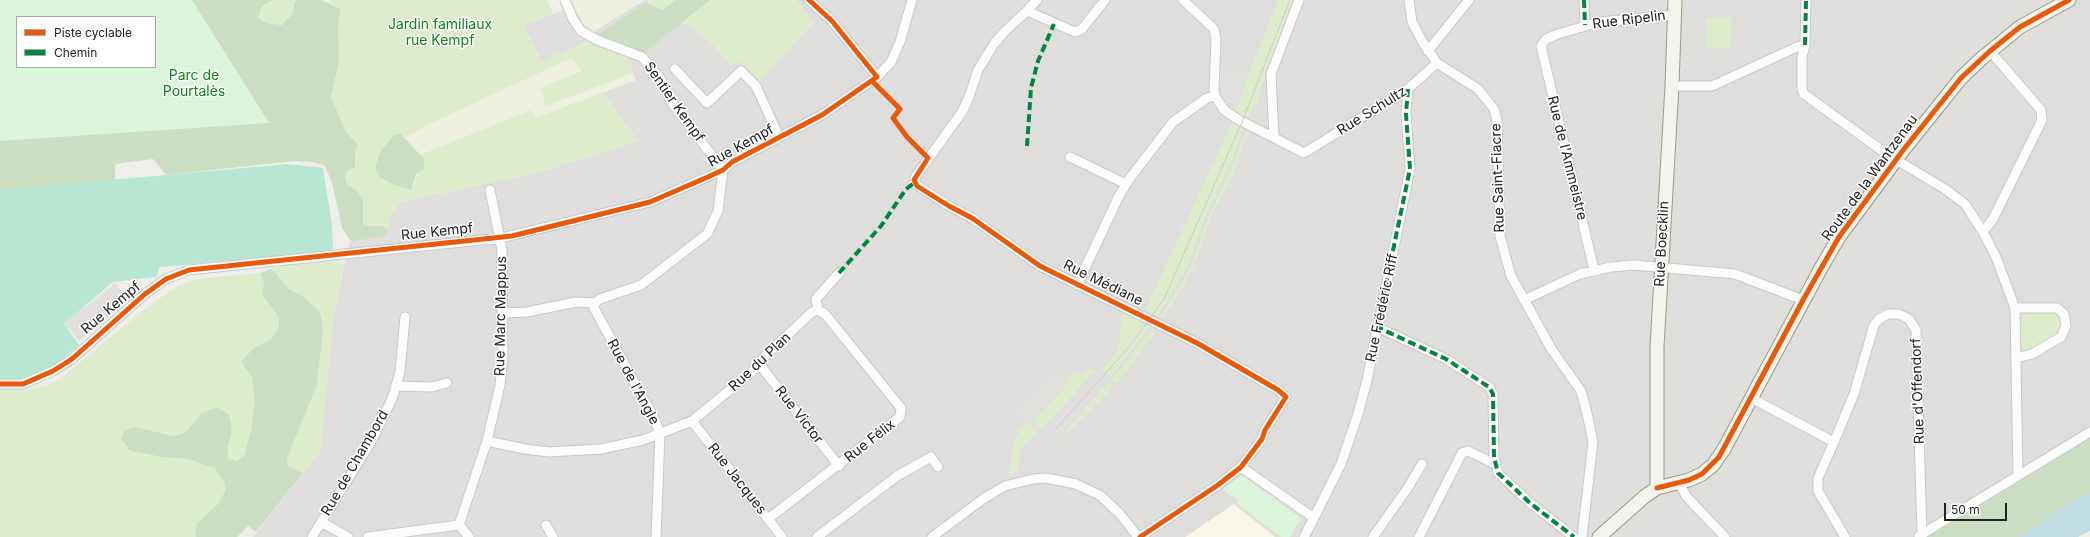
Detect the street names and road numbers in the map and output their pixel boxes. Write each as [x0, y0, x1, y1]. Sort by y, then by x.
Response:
street label: Rue Ripelin [1591, 7, 1667, 33]
street label: Sentier Kempf [640, 59, 708, 145]
street label: Rue Schultz [1334, 83, 1410, 139]
street label: Rue de l'Ammeistre [1543, 94, 1591, 222]
street label: Route de la Wantzenau [1819, 112, 1921, 244]
street label: Rue Kempf [705, 121, 777, 171]
street label: Rue Saint-Fiacre [1488, 123, 1508, 233]
street label: Rue Boecklin [1651, 201, 1673, 287]
street label: Rue Kempf [400, 220, 474, 244]
street label: Rue Frédéric Riff [1362, 252, 1402, 364]
street label: Rue Marc Mappus [492, 256, 510, 376]
street label: Rue Médiane [1060, 257, 1146, 309]
street label: Rue Kempf [78, 278, 144, 338]
street label: Rue du Plan [726, 329, 794, 395]
street label: Rue de l'Angle [603, 336, 663, 428]
street label: Rue d'Offendorf [1908, 338, 1928, 444]
street label: Rue Victor [771, 383, 827, 447]
street label: Rue de Chambord [318, 407, 392, 519]
street label: Rue Félix [841, 416, 899, 466]
street label: Rue Jacques [704, 440, 770, 518]

